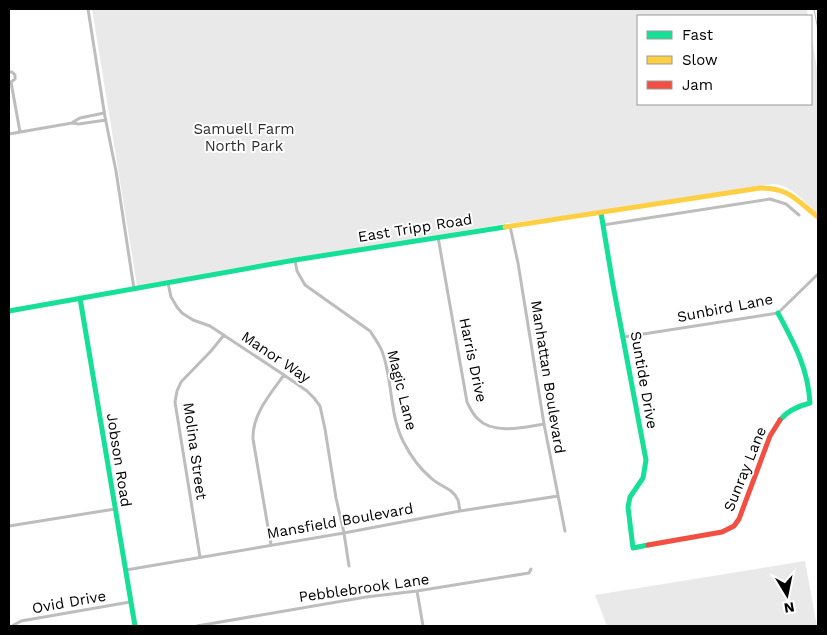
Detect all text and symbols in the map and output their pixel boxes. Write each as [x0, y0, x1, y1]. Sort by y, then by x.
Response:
legend [637, 15, 812, 105]
text: Fast [682, 26, 714, 44]
text: Slow [682, 51, 718, 69]
text: Jam [682, 76, 713, 94]
park label: Samuell Farm North Park [193, 120, 295, 155]
street label: East Tripp Road [356, 210, 474, 246]
street label: Sunbird Lane [676, 290, 774, 326]
street label: Manhattan Boulevard [527, 299, 569, 455]
street label: Harris Drive [455, 316, 491, 404]
street label: Manor Way [238, 327, 314, 387]
street label: Suntide Drive [627, 330, 661, 430]
street label: Magic Lane [383, 348, 421, 432]
street label: Molina Street [179, 401, 211, 501]
street label: Jobson Road [103, 412, 135, 508]
street label: Sunray Lane [720, 424, 770, 514]
street label: Mansfield Boulevard [265, 499, 415, 543]
street label: Pebblebrook Lane [298, 570, 430, 606]
north arrow [762, 570, 812, 620]
street label: Ovid Drive [31, 587, 107, 617]
text: N [783, 599, 796, 617]

